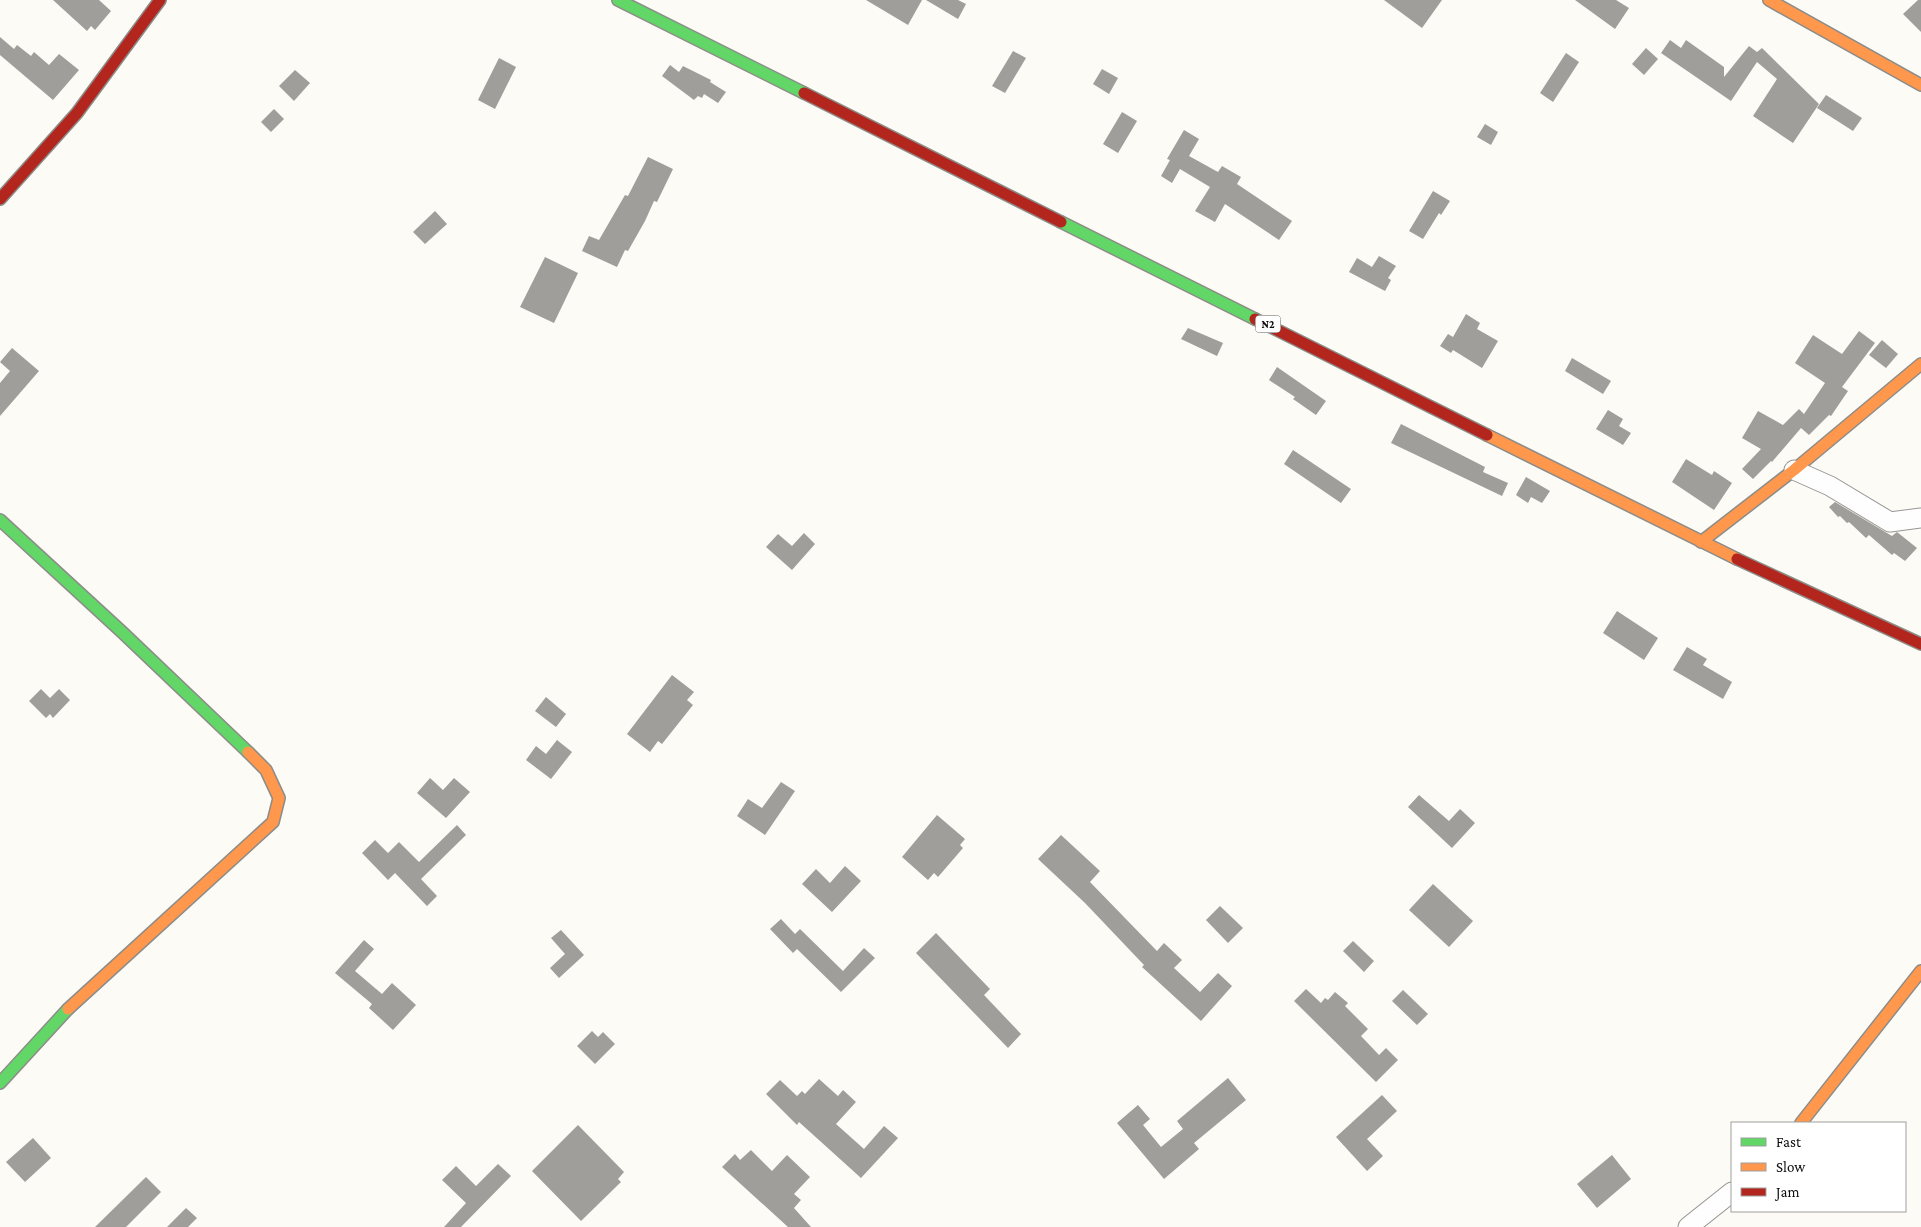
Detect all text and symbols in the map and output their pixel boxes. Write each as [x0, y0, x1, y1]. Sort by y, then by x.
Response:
road number: N2 [1256, 316, 1280, 332]
legend [1731, 1122, 1906, 1212]
text: Fast [1776, 1134, 1802, 1150]
text: Slow [1776, 1159, 1806, 1175]
text: Jam [1774, 1184, 1799, 1201]

